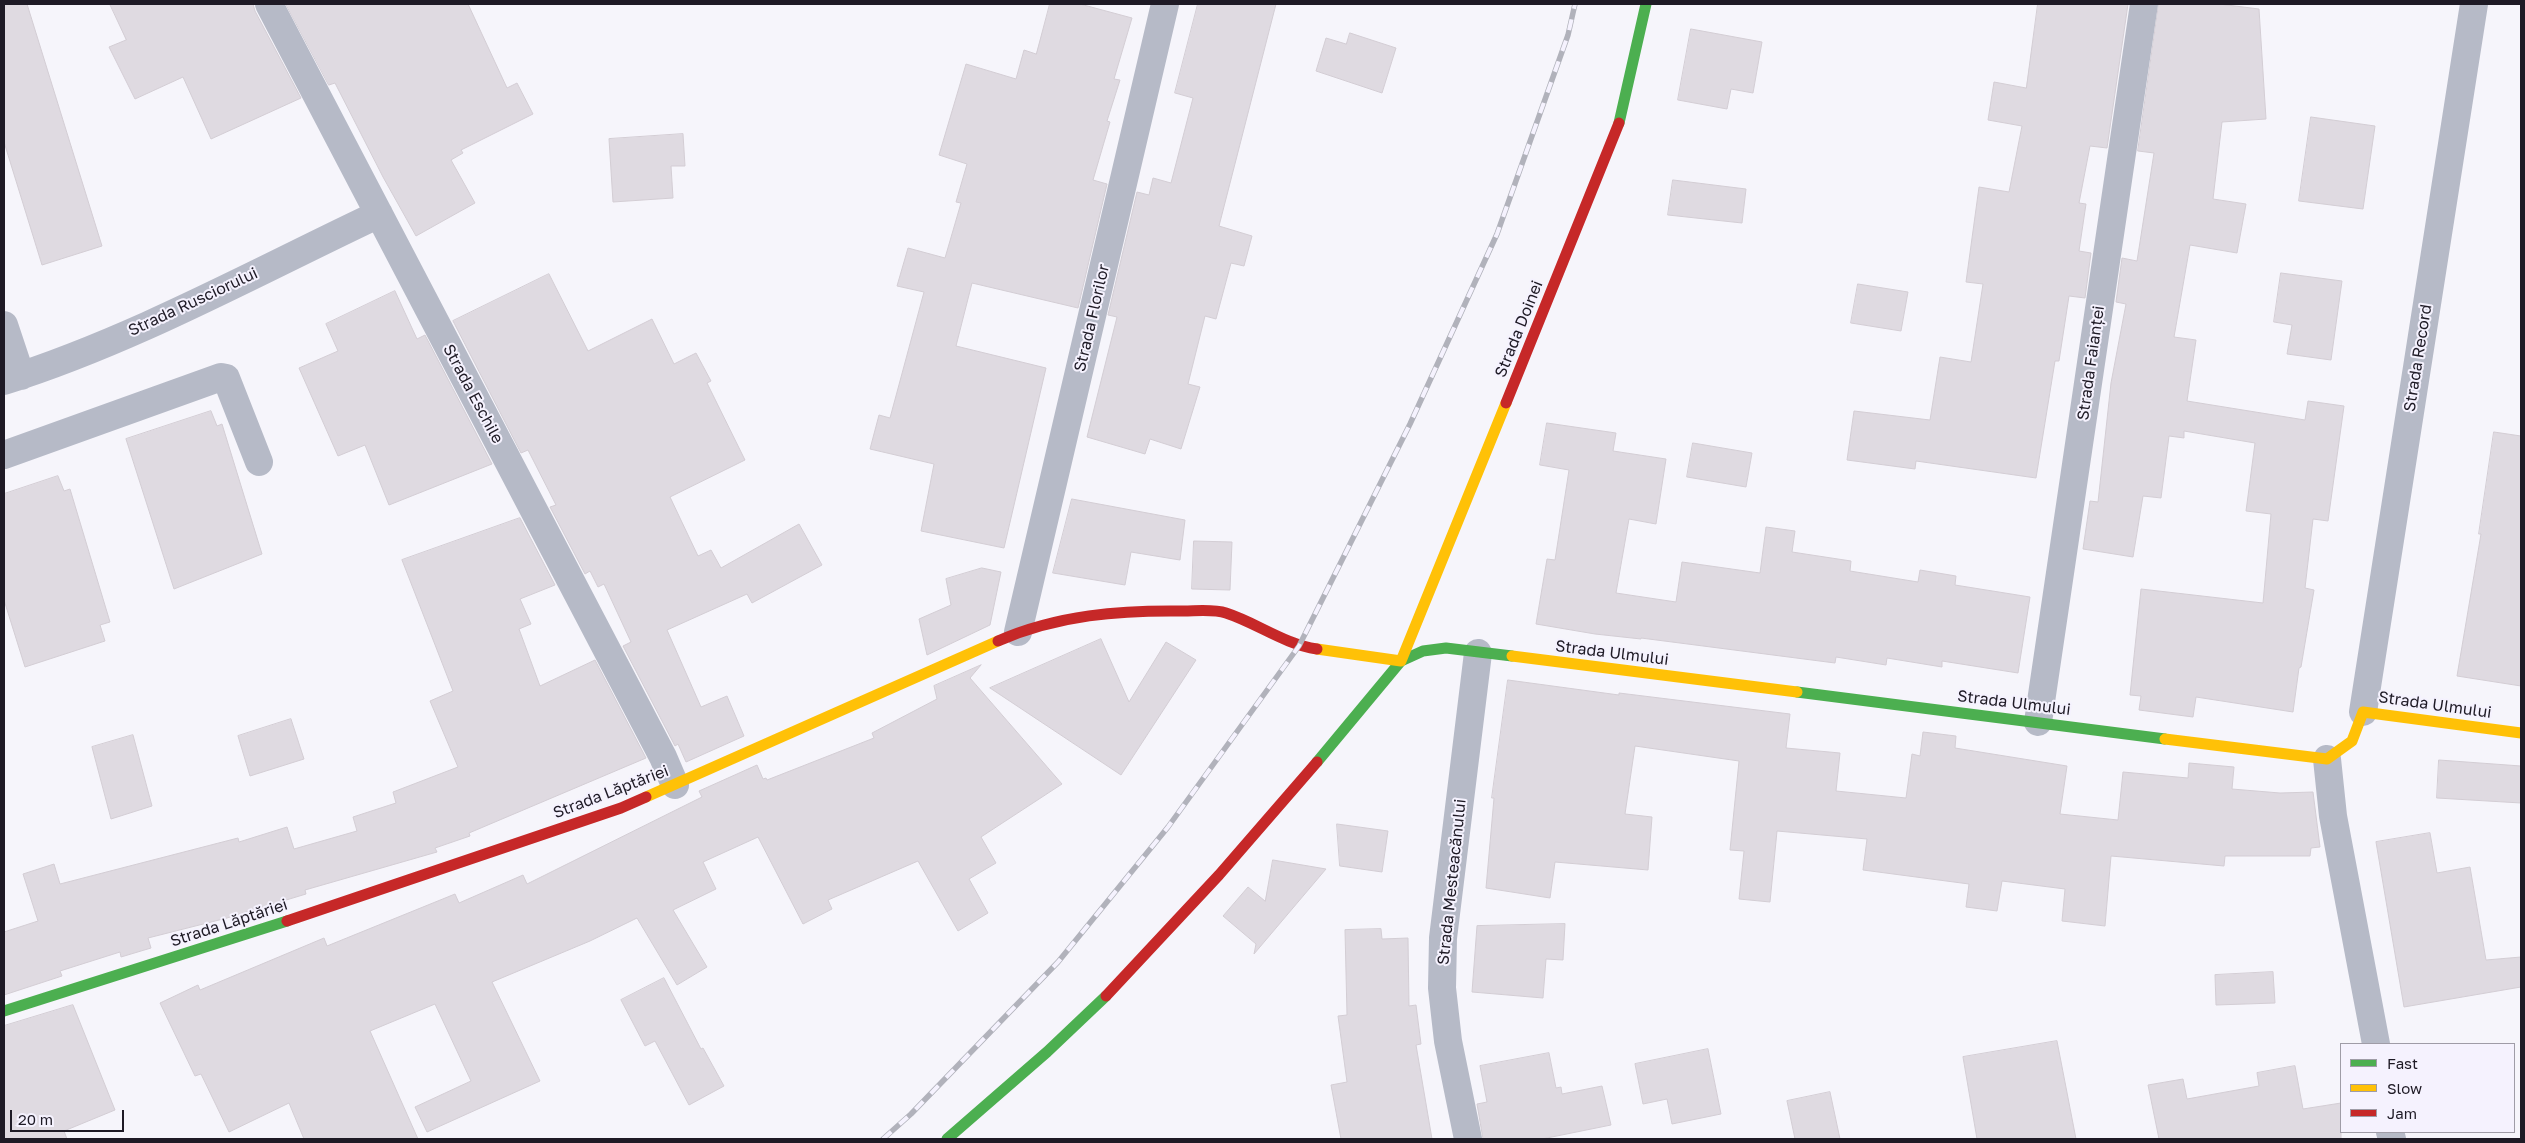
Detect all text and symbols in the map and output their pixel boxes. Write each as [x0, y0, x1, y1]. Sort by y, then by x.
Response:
street label: Strada Florilor [1070, 262, 1114, 374]
street label: Strada Rusciorului [125, 264, 261, 340]
street label: Strada Doinei [1491, 278, 1547, 380]
street label: Strada Record [2400, 303, 2436, 413]
street label: Strada Faianței [2073, 304, 2109, 422]
street label: Strada Eschile [439, 341, 507, 447]
street label: Strada Ulmului [1554, 637, 1670, 669]
street label: Strada Ulmului [1956, 687, 2072, 719]
street label: Strada Ulmului [2377, 688, 2493, 722]
street label: Strada Lăptăriei [551, 761, 671, 823]
street label: Strada Mesteacănului [1434, 798, 1470, 966]
street label: Strada Lăptăriei [168, 895, 290, 951]
legend [2340, 1043, 2515, 1133]
text: Fast [2387, 1054, 2418, 1072]
text: Slow [2387, 1079, 2422, 1097]
scale bar [12, 1100, 126, 1132]
text: Jam [2387, 1104, 2417, 1122]
text: 20 m [18, 1110, 53, 1128]

